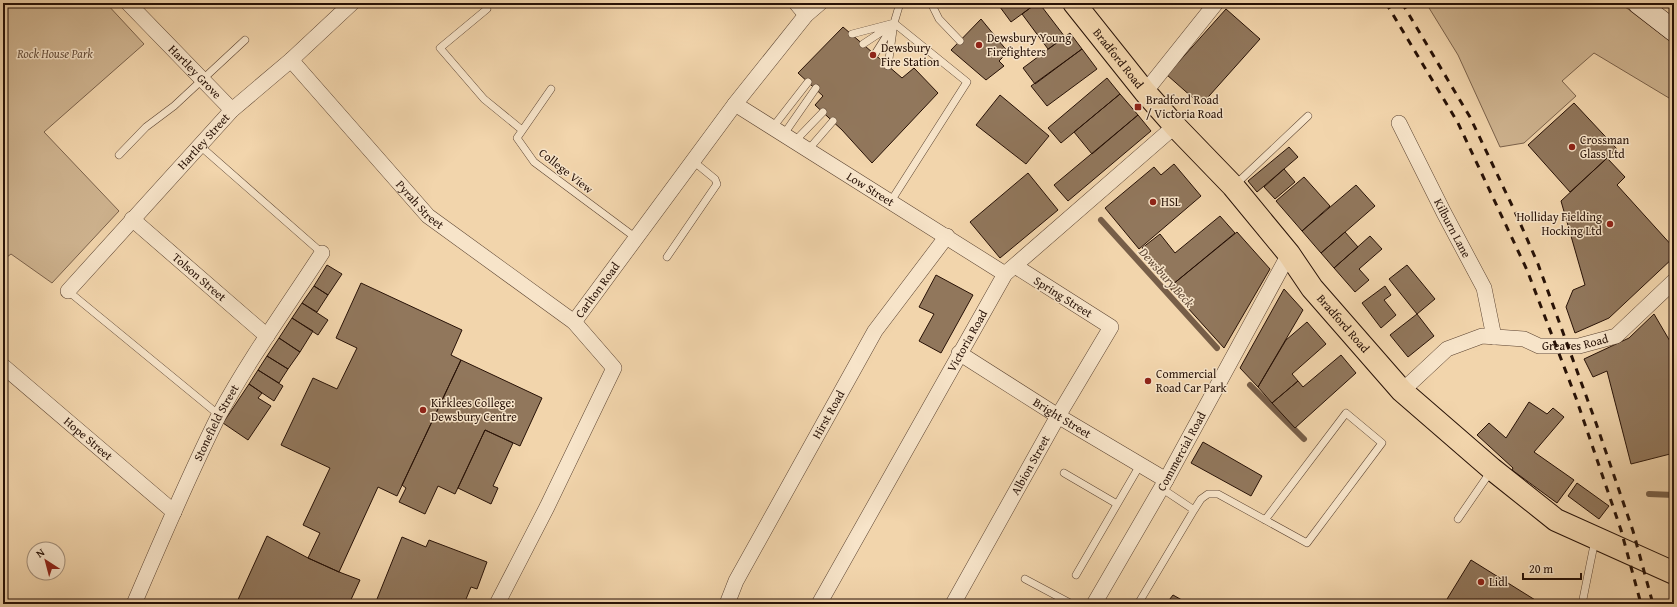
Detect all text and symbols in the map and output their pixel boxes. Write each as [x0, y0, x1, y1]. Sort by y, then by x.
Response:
street label: Bradford Road [1089, 24, 1148, 92]
place label: Dewsbury Young Firefighters [987, 29, 1071, 60]
place label: Dewsbury Fire Station [881, 39, 940, 70]
marker: Dewsbury Young Firefighters [974, 40, 984, 50]
street label: Hartley Grove [165, 41, 226, 103]
park label: Rock House Park [16, 45, 93, 62]
marker: Dewsbury Fire Station [868, 50, 878, 60]
place label: Bradford Road / Victoria Road [1146, 91, 1224, 122]
marker: Bradford Road / Victoria Road [1133, 102, 1143, 112]
street label: Hartley Street [173, 108, 234, 173]
place label: Crossman Glass Ltd [1580, 131, 1629, 162]
marker: Crossman Glass Ltd [1567, 142, 1577, 152]
street label: College View [536, 144, 597, 197]
street label: Low Street [844, 167, 898, 211]
street label: Pyrah Street [392, 176, 448, 233]
place label: HSL [1161, 193, 1181, 210]
street label: Kilburn Lane [1430, 196, 1476, 261]
marker: HSL [1148, 197, 1158, 207]
place label: Holliday Fielding Hocking Ltd [1516, 208, 1603, 239]
marker: Holliday Fielding Hocking Ltd [1605, 219, 1615, 229]
water label: Dewsbury Beck [1134, 242, 1199, 311]
street label: Tolson Street [169, 249, 231, 306]
street label: Carlton Road [571, 258, 624, 321]
street label: Spring Street [1031, 272, 1097, 322]
street label: Bradford Road [1313, 290, 1374, 357]
street label: Victoria Road [943, 306, 991, 375]
street label: Greaves Road [1542, 329, 1611, 354]
place label: Commercial Road Car Park [1156, 365, 1228, 396]
marker: Commercial Road Car Park [1143, 376, 1153, 386]
street label: Stonefield Street [189, 380, 243, 464]
street label: Hirst Road [808, 387, 849, 442]
street label: Bright Street [1030, 393, 1095, 442]
place label: Kirklees College: Dewsbury Centre [431, 394, 517, 425]
marker: Kirklees College: Dewsbury Centre [418, 405, 428, 415]
street label: Commercial Road [1152, 408, 1210, 494]
street label: Hope Street [60, 413, 117, 465]
street label: Albion Street [1007, 431, 1054, 498]
north arrow [26, 541, 66, 581]
text: N [32, 544, 48, 562]
scale bar [1523, 555, 1581, 581]
text: 20 m [1529, 560, 1553, 577]
place label: Lidl [1489, 573, 1509, 590]
marker: Lidl [1476, 577, 1486, 587]

